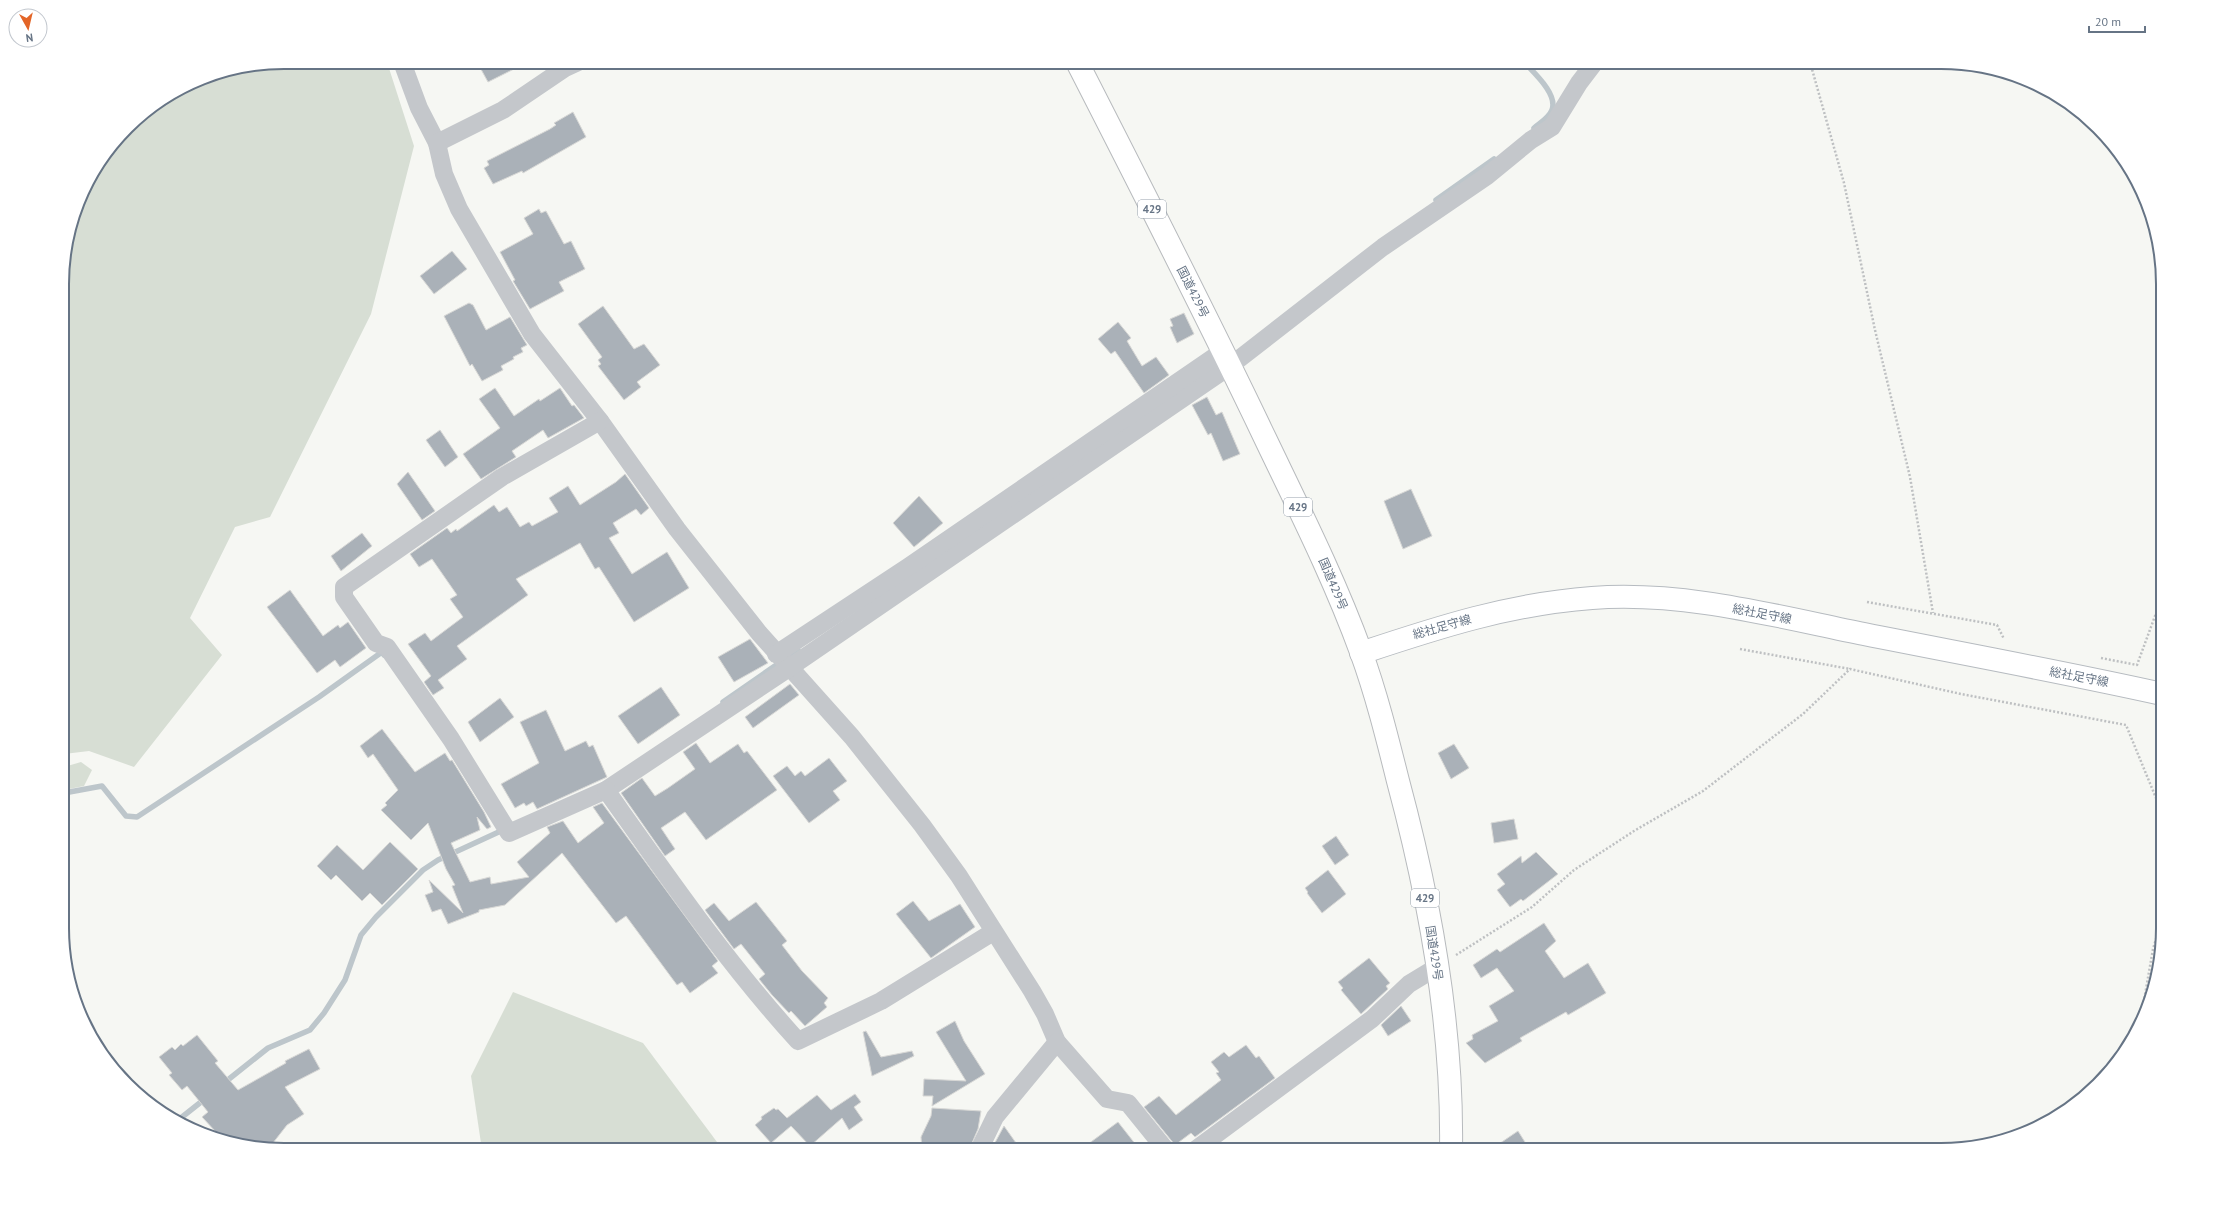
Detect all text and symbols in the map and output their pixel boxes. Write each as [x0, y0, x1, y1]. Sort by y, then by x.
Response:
north arrow [8, 8, 48, 48]
scale bar [2089, 8, 2145, 34]
text: 20 m [2095, 14, 2121, 29]
text: N [25, 30, 34, 45]
road number: 429 [1138, 200, 1166, 218]
street label: 国道429号 [1174, 264, 1213, 320]
road number: 429 [1284, 498, 1312, 516]
street label: 国道429号 [1316, 555, 1351, 612]
street label: 総社足守線 [1731, 600, 1793, 627]
street label: 総社足守線 [1411, 611, 1473, 642]
street label: 総社足守線 [2048, 663, 2110, 690]
road number: 429 [1411, 889, 1439, 907]
street label: 国道429号 [1423, 924, 1446, 982]

